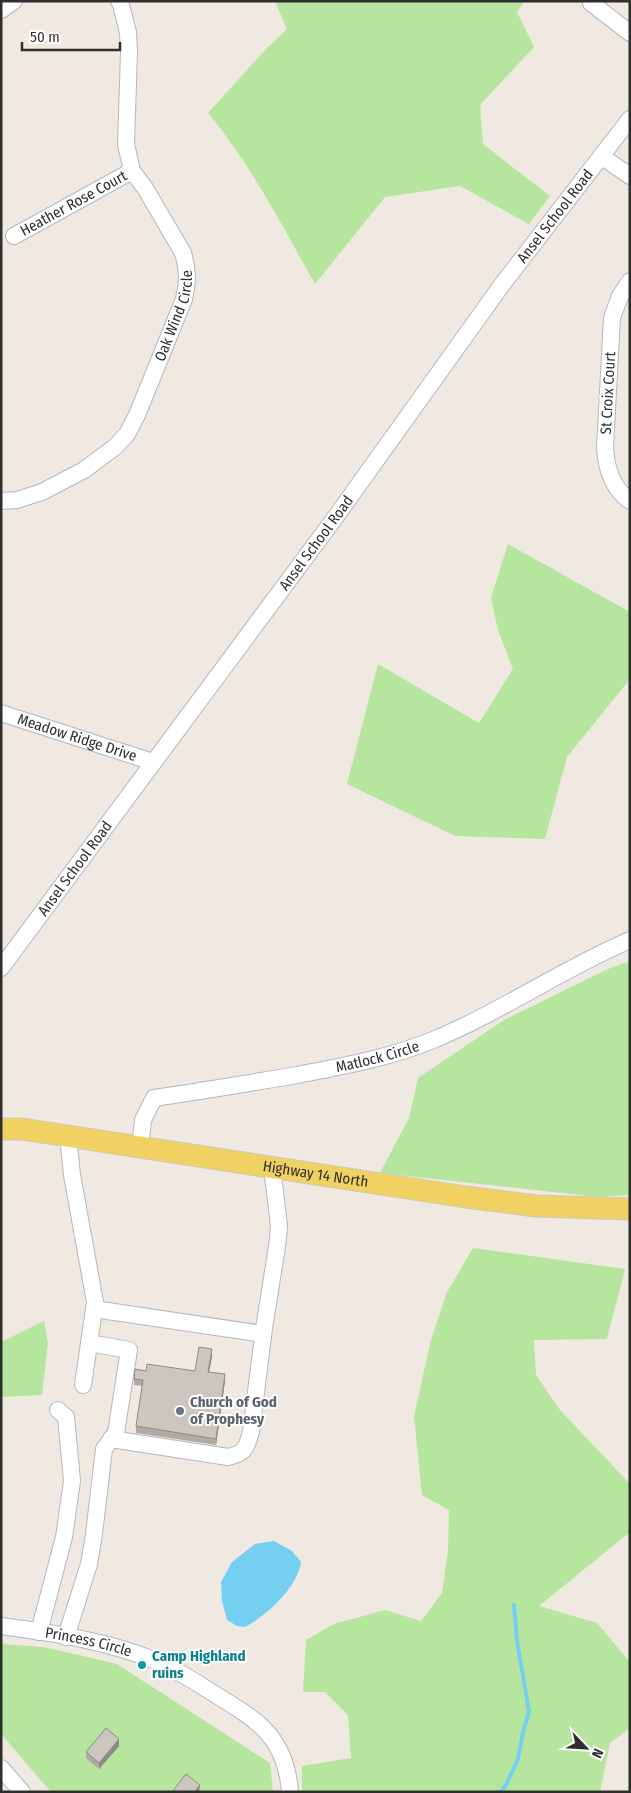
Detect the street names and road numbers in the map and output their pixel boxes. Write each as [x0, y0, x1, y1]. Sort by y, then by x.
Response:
street label: Ansel School Road [513, 166, 597, 266]
street label: Heather Rose Court [17, 167, 130, 240]
street label: Oak Wind Circle [151, 270, 196, 364]
street label: St Croix Court [597, 351, 619, 435]
street label: Ansel School Road [275, 492, 357, 594]
street label: Meadow Ridge Drive [15, 710, 139, 765]
street label: Ansel School Road [34, 818, 116, 919]
street label: Matlock Circle [334, 1037, 421, 1076]
street label: Highway 14 North [262, 1157, 370, 1191]
street label: Princess Circle [44, 1624, 134, 1660]

